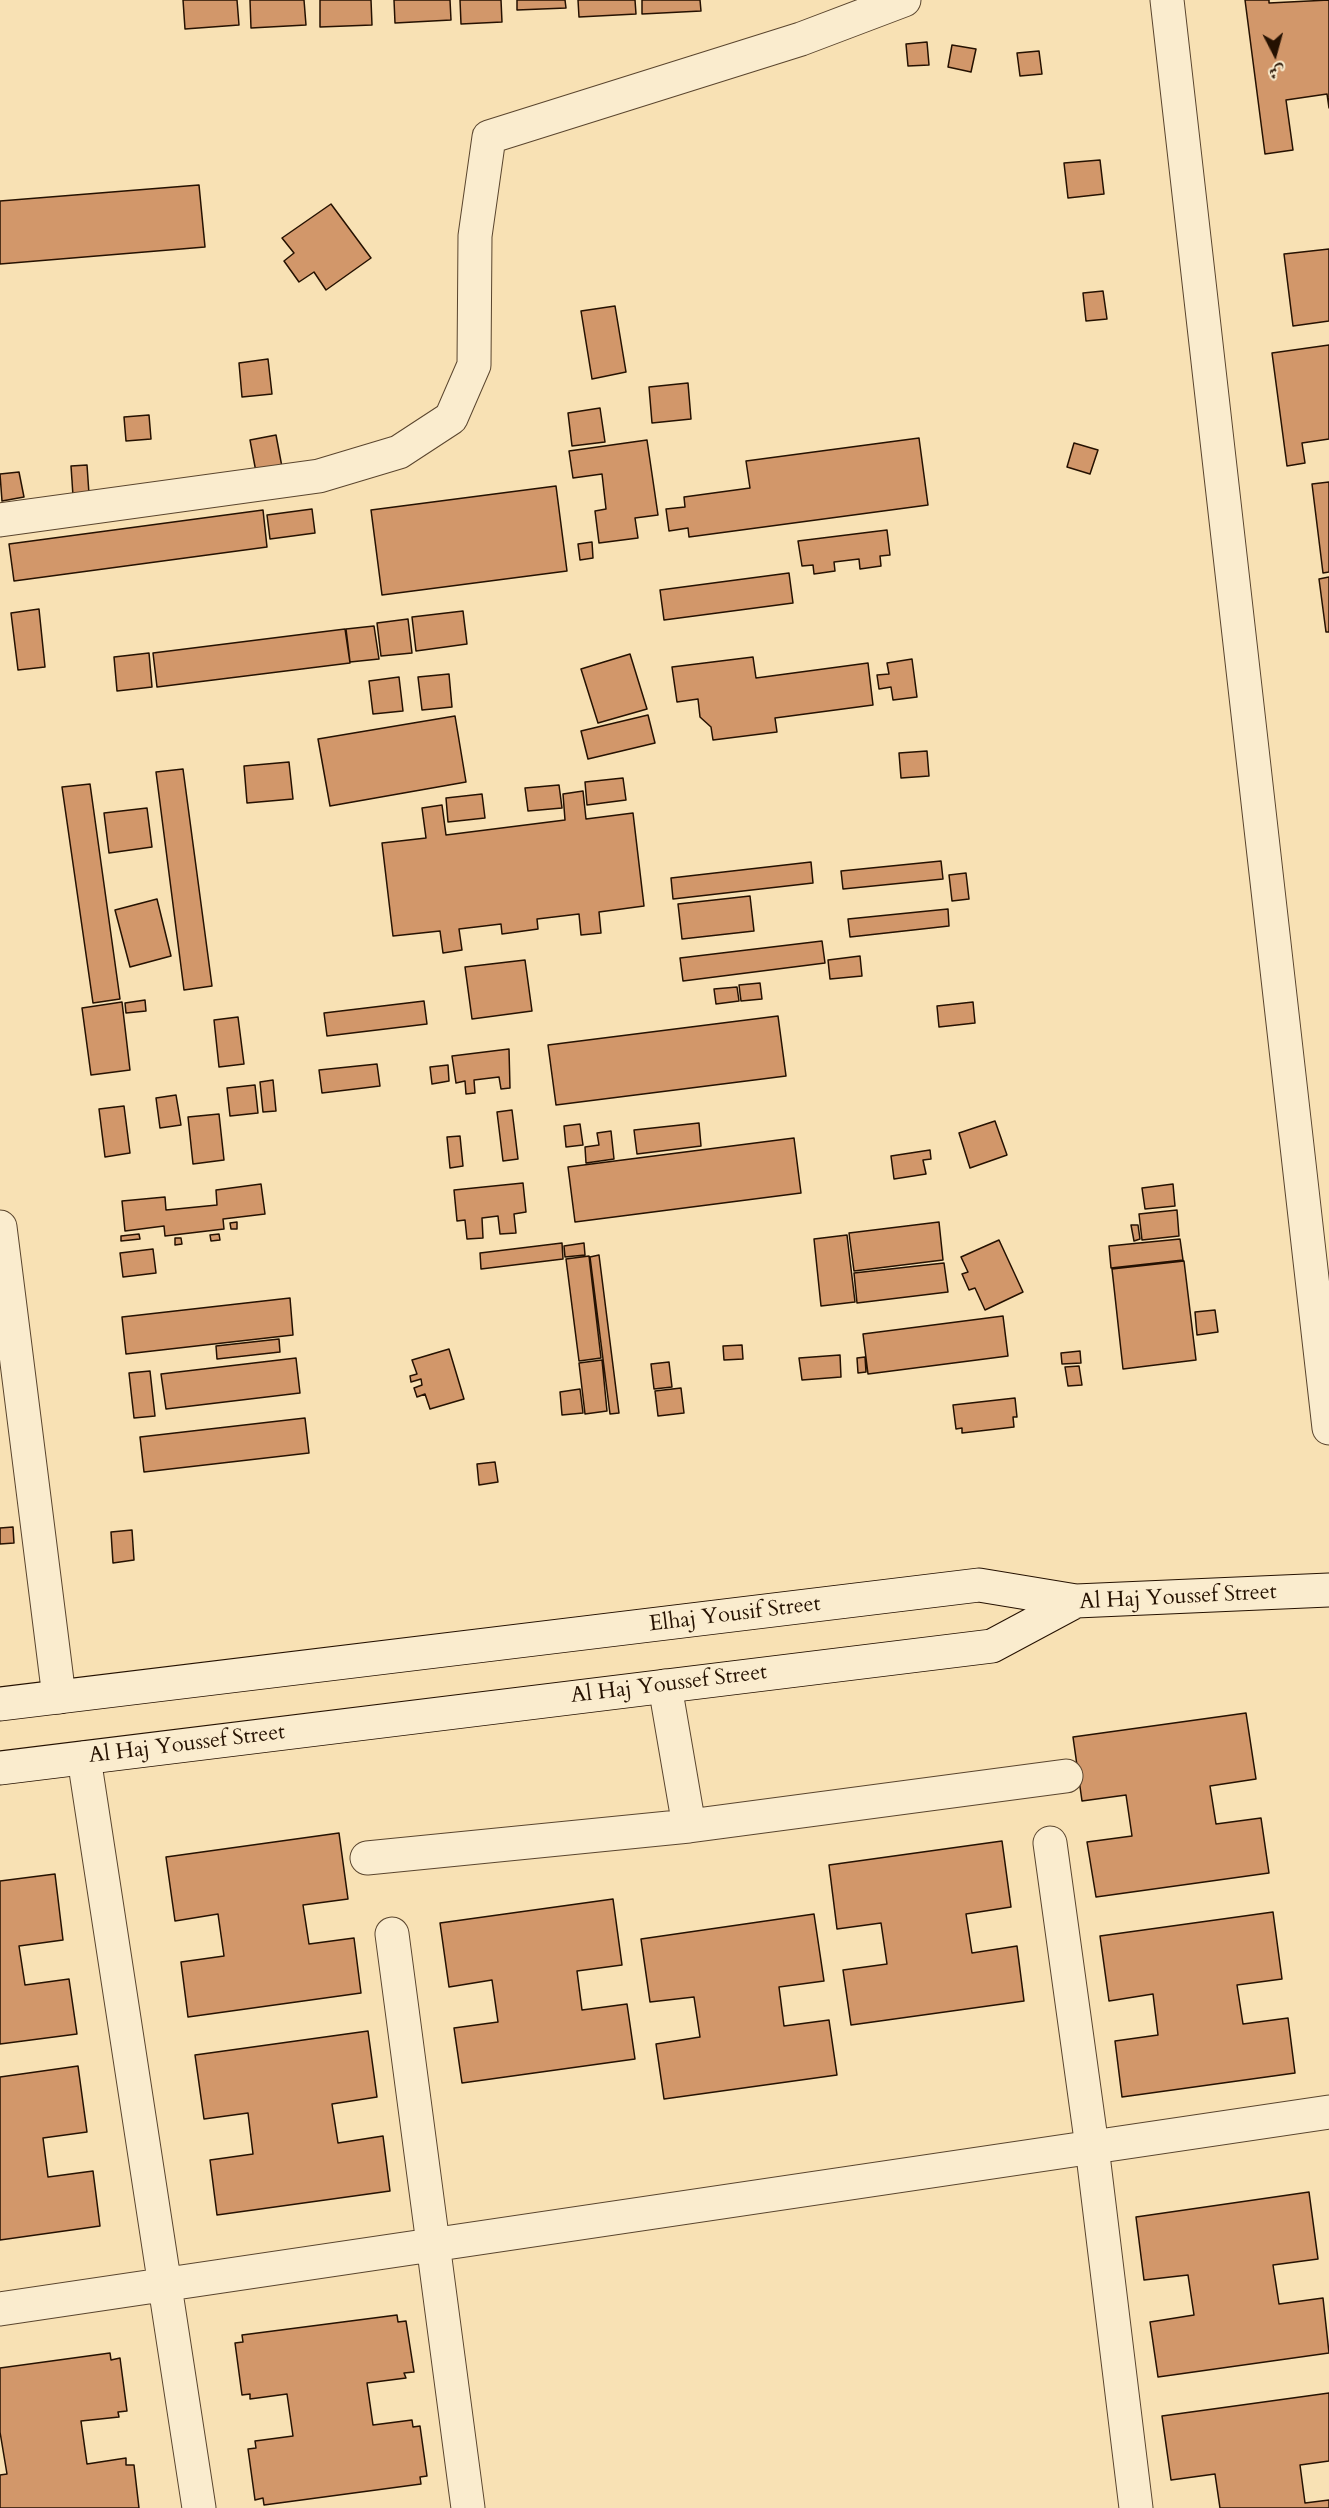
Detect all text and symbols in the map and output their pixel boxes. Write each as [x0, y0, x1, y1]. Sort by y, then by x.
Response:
north arrow [1245, 24, 1305, 84]
text: ش [1268, 60, 1286, 84]
street label: Al Haj Youssef Street [1079, 1580, 1277, 1616]
street label: Elhaj Yousif Street [648, 1591, 822, 1639]
street label: Al Haj Youssef Street [569, 1660, 769, 1710]
street label: Al Haj Youssef Street [87, 1720, 287, 1770]

